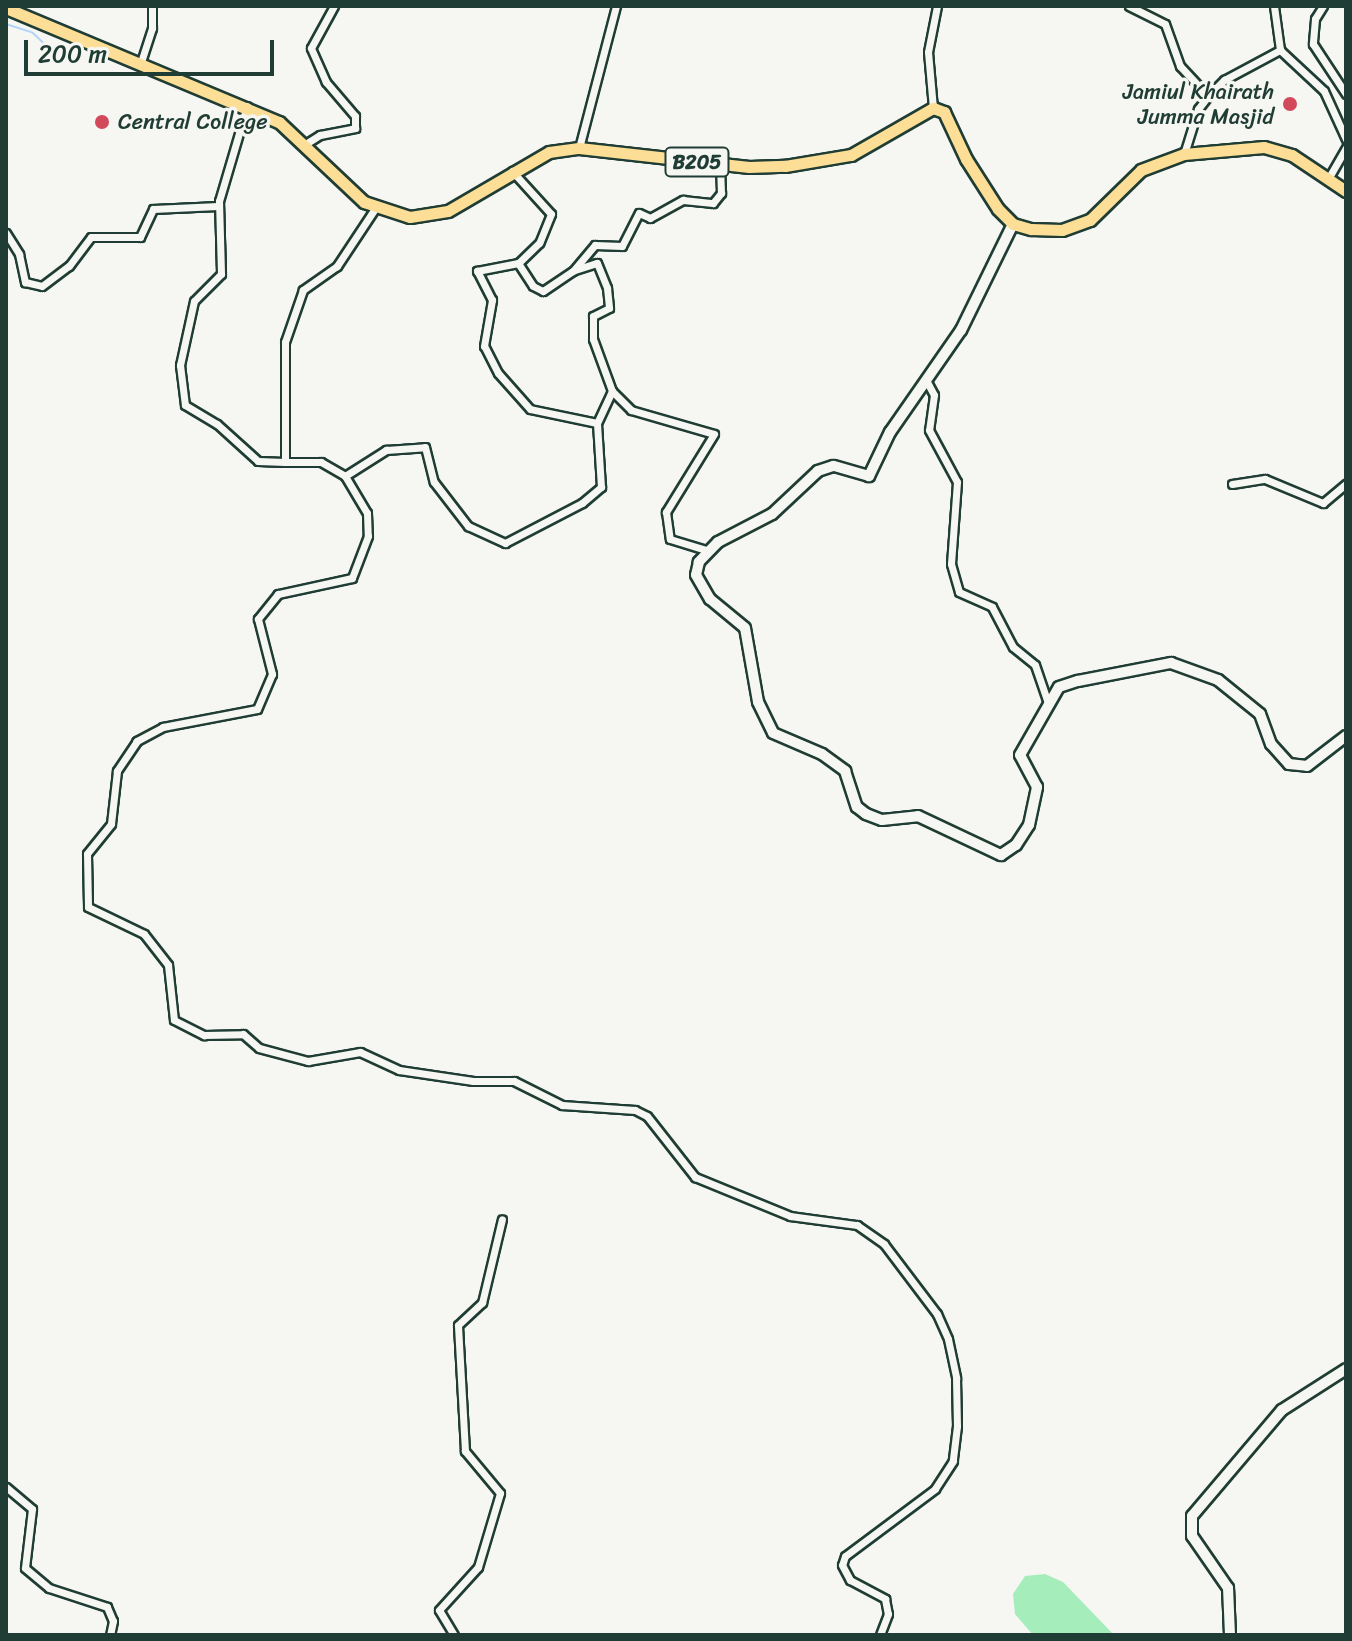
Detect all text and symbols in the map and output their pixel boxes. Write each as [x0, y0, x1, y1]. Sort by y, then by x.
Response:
scale bar [28, 24, 278, 74]
text: 200 m [38, 33, 107, 75]
place label: Jamiul Khairath Jumma Masjid [1123, 78, 1274, 130]
marker: Jamiul Khairath Jumma Masjid [1281, 95, 1299, 113]
place label: Central College [118, 109, 267, 135]
marker: Central College [93, 113, 111, 131]
road number: B205 [663, 146, 731, 178]

